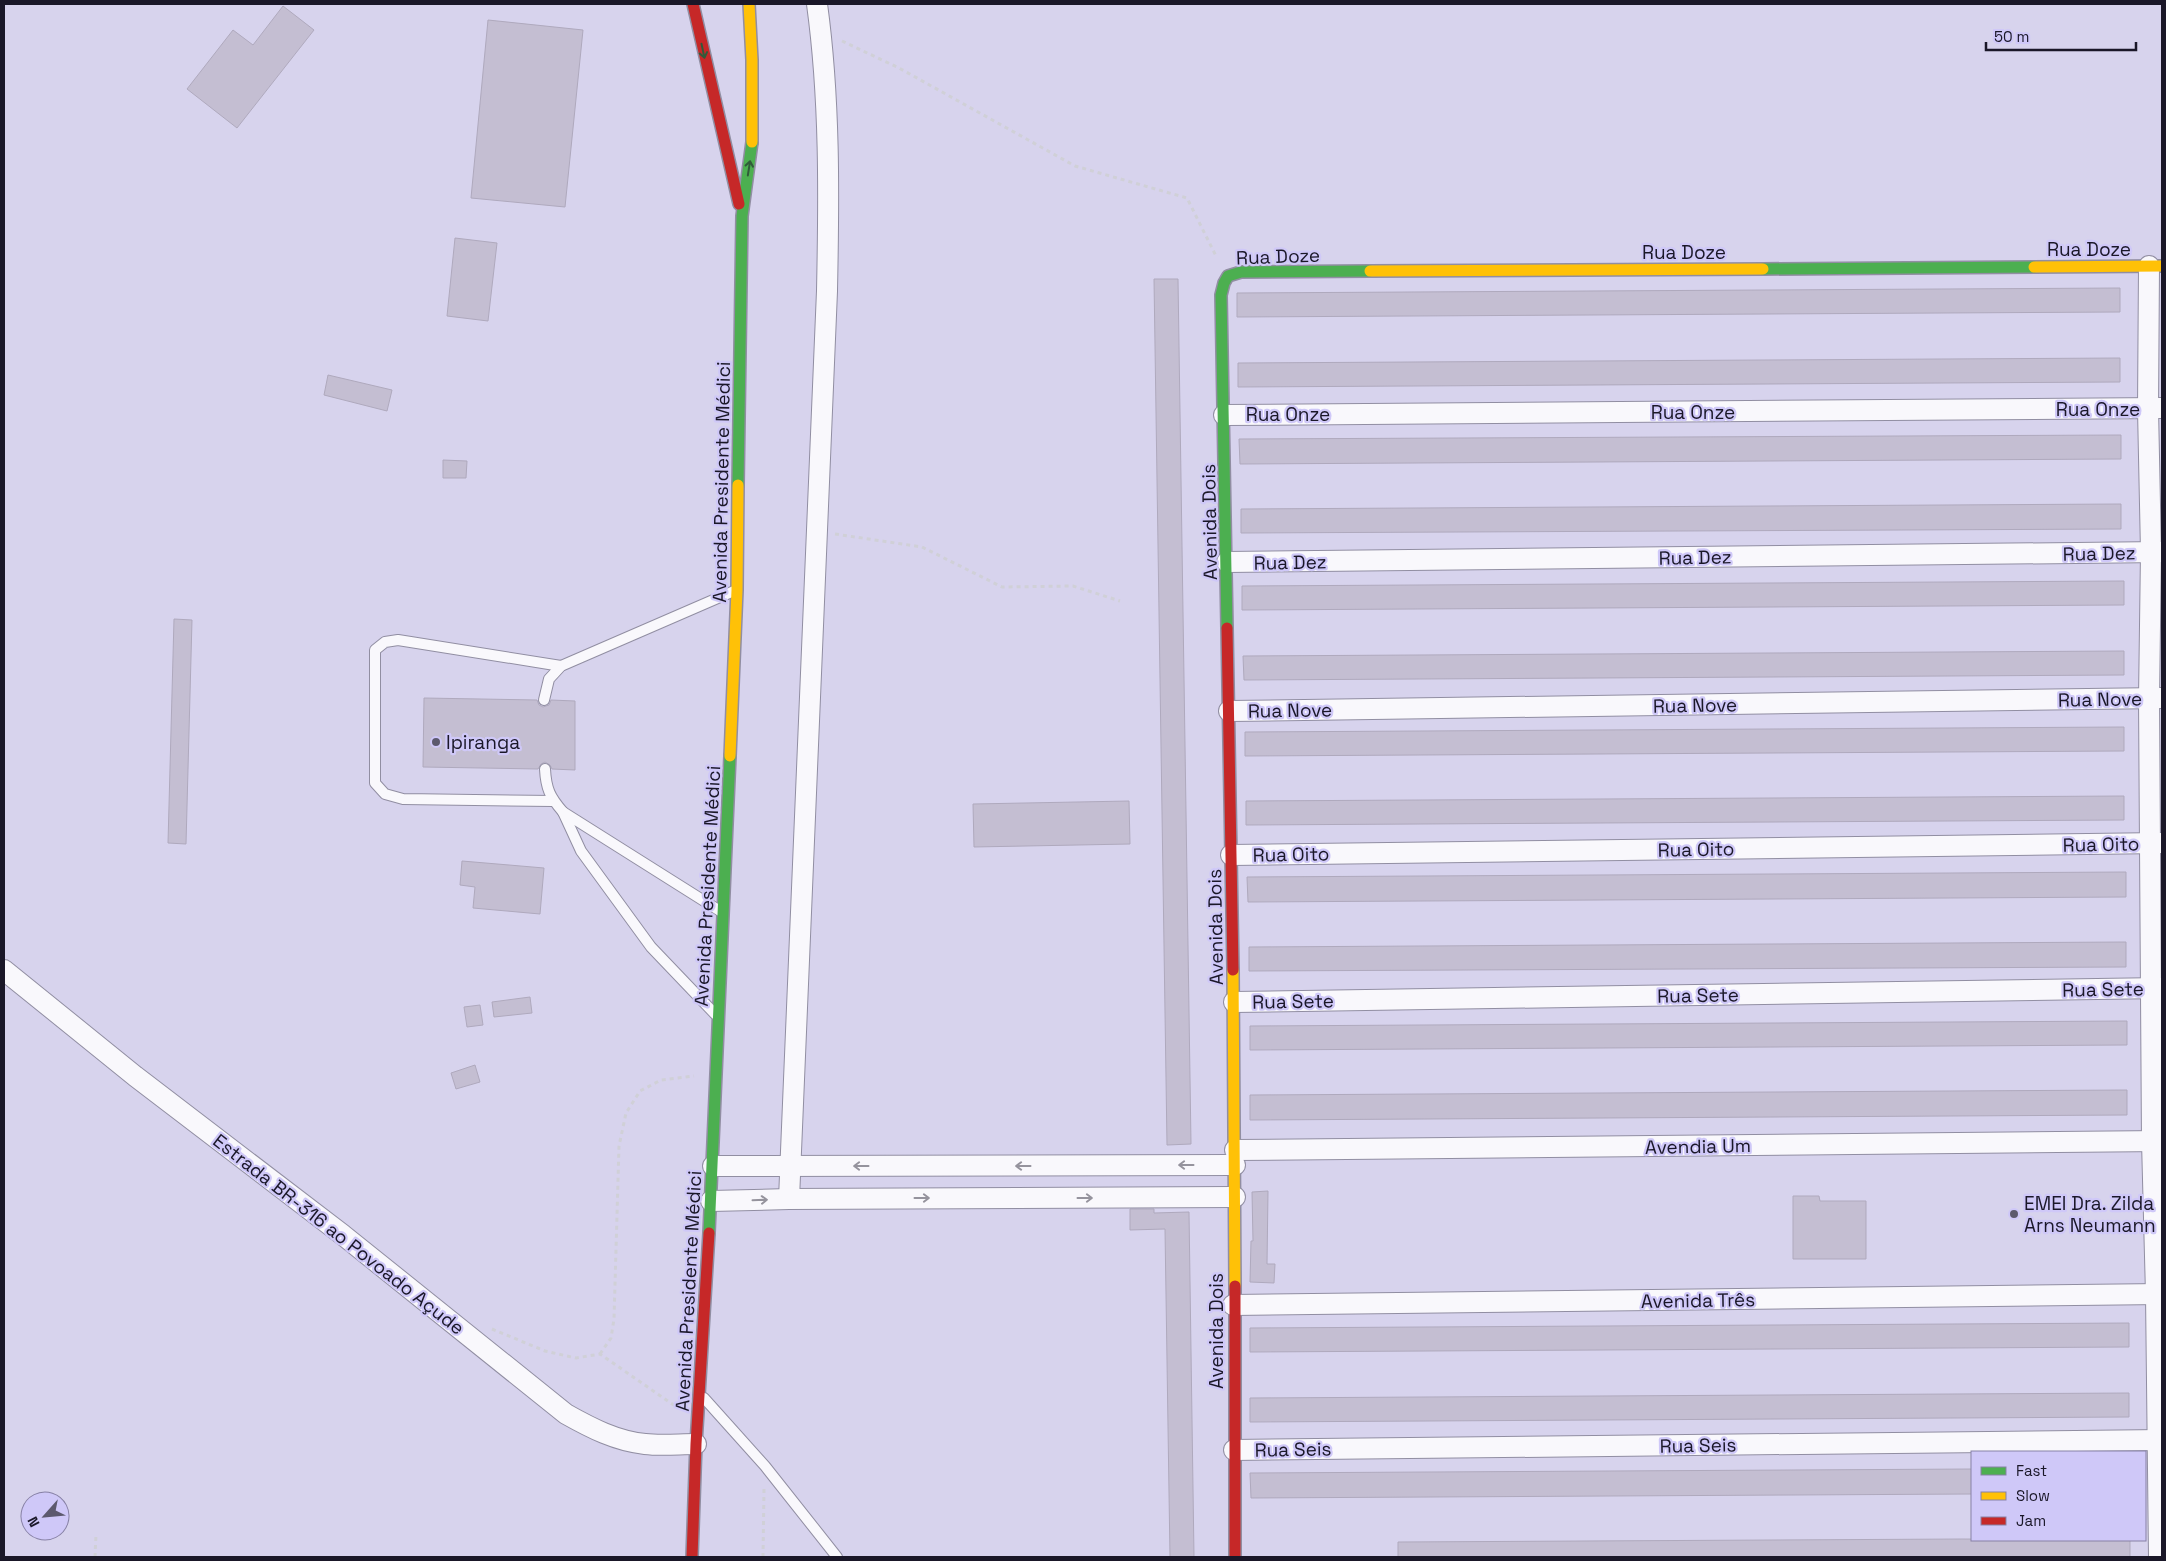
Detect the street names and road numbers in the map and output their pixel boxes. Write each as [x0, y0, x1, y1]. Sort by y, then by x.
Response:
street label: Rua Doze [2047, 237, 2131, 262]
street label: Rua Doze [1642, 240, 1726, 265]
street label: Rua Doze [1236, 243, 1321, 270]
street label: Avenida Presidente Médici [707, 361, 736, 603]
street label: Rua Onze [2056, 397, 2140, 422]
street label: Rua Onze [1651, 400, 1735, 425]
street label: Rua Onze [1246, 402, 1330, 427]
street label: Avenida Dois [1196, 464, 1223, 580]
street label: Rua Dez [2062, 540, 2136, 567]
street label: Rua Dez [1658, 544, 1732, 571]
street label: Rua Dez [1253, 549, 1327, 576]
street label: Rua Nove [2058, 686, 2142, 713]
street label: Rua Nove [1653, 692, 1737, 719]
street label: Rua Nove [1248, 697, 1332, 724]
street label: Avenida Presidente Médici [689, 765, 726, 1007]
street label: Rua Oito [2062, 831, 2140, 858]
street label: Rua Oito [1657, 836, 1735, 863]
street label: Rua Oito [1252, 841, 1330, 868]
street label: Avenida Dois [1202, 869, 1229, 985]
street label: Rua Sete [2062, 976, 2144, 1003]
street label: Rua Sete [1657, 982, 1739, 1009]
street label: Rua Sete [1252, 988, 1334, 1015]
street label: Estrada BR-316 ao Povoado Açude [208, 1128, 470, 1341]
street label: Avendia Um [1645, 1133, 1751, 1160]
street label: Avenida Presidente Médici [670, 1170, 707, 1412]
street label: Avenida Dois [1204, 1273, 1229, 1389]
street label: Avenida Três [1641, 1287, 1755, 1314]
street label: Rua Seis [1659, 1432, 1737, 1459]
street label: Rua Seis [1254, 1436, 1332, 1463]

